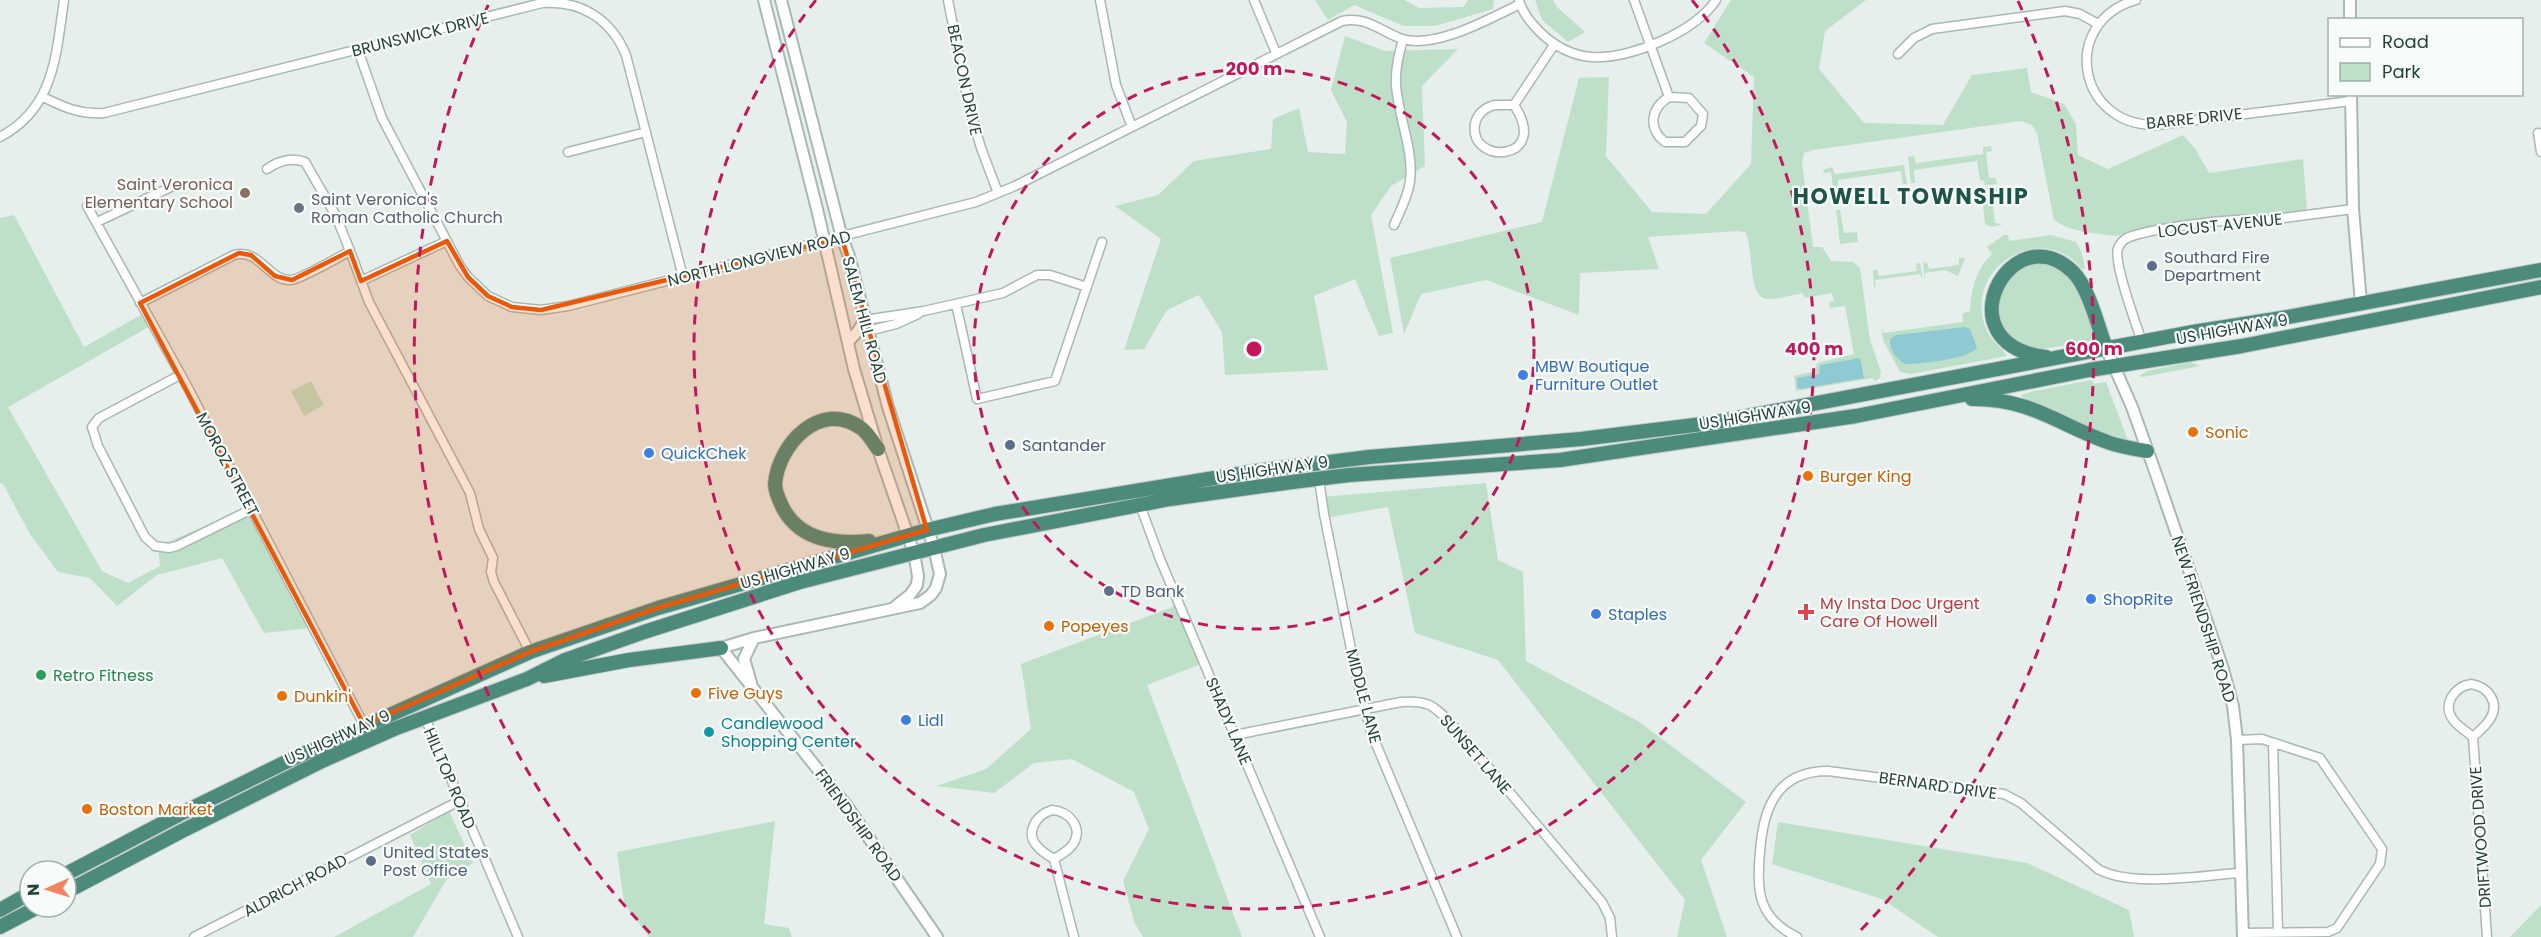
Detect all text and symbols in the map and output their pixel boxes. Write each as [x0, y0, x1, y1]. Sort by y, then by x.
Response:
street label: BRUNSWICK DRIVE [349, 6, 491, 63]
legend [2328, 18, 2523, 96]
street label: BEACON DRIVE [941, 22, 988, 138]
text: Road [2382, 29, 2429, 54]
text: 200 m [1226, 56, 1282, 81]
text: Park [2382, 59, 2421, 84]
street label: BARRE DRIVE [2145, 102, 2243, 135]
place label: Saint Veronica Elementary School [85, 173, 233, 214]
district label: HOWELL TOWNSHIP [1793, 181, 2029, 212]
marker: Saint Veronica Elementary School [238, 186, 252, 200]
place label: Saint Veronica's Roman Catholic Church [311, 188, 503, 229]
marker: Saint Veronica's Roman Catholic Church [292, 201, 306, 215]
street label: LOCUST AVENUE [2157, 208, 2283, 243]
street label: NORTH LONGVIEW ROAD [665, 225, 853, 292]
place label: Southard Fire Department [2164, 246, 2270, 287]
street label: SALEM HILL ROAD [836, 254, 893, 386]
marker: Southard Fire Department [2145, 259, 2159, 273]
street label: US HIGHWAY 9 [2174, 308, 2290, 351]
text: 400 m [1785, 336, 1843, 361]
text: 600 m [2065, 336, 2123, 361]
centre of rings [1244, 339, 1264, 359]
place label: MBW Boutique Furniture Outlet [1535, 355, 1658, 396]
marker: MBW Boutique Furniture Outlet [1516, 368, 1530, 382]
street label: US HIGHWAY 9 [1697, 395, 1813, 436]
street label: MOROZ STREET [191, 408, 265, 520]
place label: Sonic [2205, 421, 2249, 444]
marker: Sonic [2186, 425, 2200, 439]
place label: Santander [1022, 434, 1106, 457]
marker: Santander [1003, 438, 1017, 452]
place label: QuickChek [661, 442, 747, 465]
marker: QuickChek [642, 446, 656, 460]
street label: US HIGHWAY 9 [1214, 450, 1330, 489]
place label: Burger King [1820, 465, 1912, 488]
marker: Burger King [1801, 469, 1815, 483]
street label: NEW FRIENDSHIP ROAD [2166, 533, 2241, 706]
street label: US HIGHWAY 9 [738, 542, 853, 595]
place label: TD Bank [1121, 580, 1185, 603]
marker: TD Bank [1102, 584, 1116, 598]
place label: ShopRite [2103, 588, 2173, 611]
place label: My Insta Doc Urgent Care Of Howell [1820, 592, 1980, 633]
marker: ShopRite [2084, 592, 2098, 606]
place label: Staples [1608, 603, 1667, 626]
marker: My Insta Doc Urgent Care Of Howell [1797, 603, 1815, 621]
marker: Staples [1589, 607, 1603, 621]
place label: Popeyes [1061, 615, 1129, 638]
marker: Popeyes [1042, 619, 1056, 633]
street label: MIDDLE LANE [1340, 646, 1387, 746]
place label: Retro Fitness [53, 664, 154, 687]
marker: Retro Fitness [34, 668, 48, 682]
street label: SHADY LANE [1200, 674, 1257, 769]
place label: Five Guys [708, 682, 783, 705]
place label: Dunkin' [294, 685, 351, 708]
marker: Five Guys [689, 686, 703, 700]
marker: Dunkin' [275, 689, 289, 703]
street label: US HIGHWAY 9 [281, 704, 394, 771]
place label: Lidl [918, 709, 944, 732]
street label: SUNSET LANE [1434, 709, 1517, 799]
place label: Candlewood Shopping Center [721, 712, 856, 753]
marker: Lidl [899, 713, 913, 727]
street label: HILLTOP ROAD [418, 724, 481, 832]
marker: Candlewood Shopping Center [702, 725, 716, 739]
street label: FRIENDSHIP ROAD [810, 764, 908, 887]
street label: DRIFTWOOD DRIVE [2464, 765, 2497, 909]
street label: BERNARD DRIVE [1877, 766, 1998, 805]
place label: Boston Market [99, 798, 213, 821]
marker: Boston Market [80, 802, 94, 816]
place label: United States Post Office [383, 841, 489, 882]
street label: ALDRICH ROAD [239, 848, 351, 923]
marker: United States Post Office [364, 854, 378, 868]
north arrow [18, 859, 78, 919]
text: N [22, 883, 45, 896]

